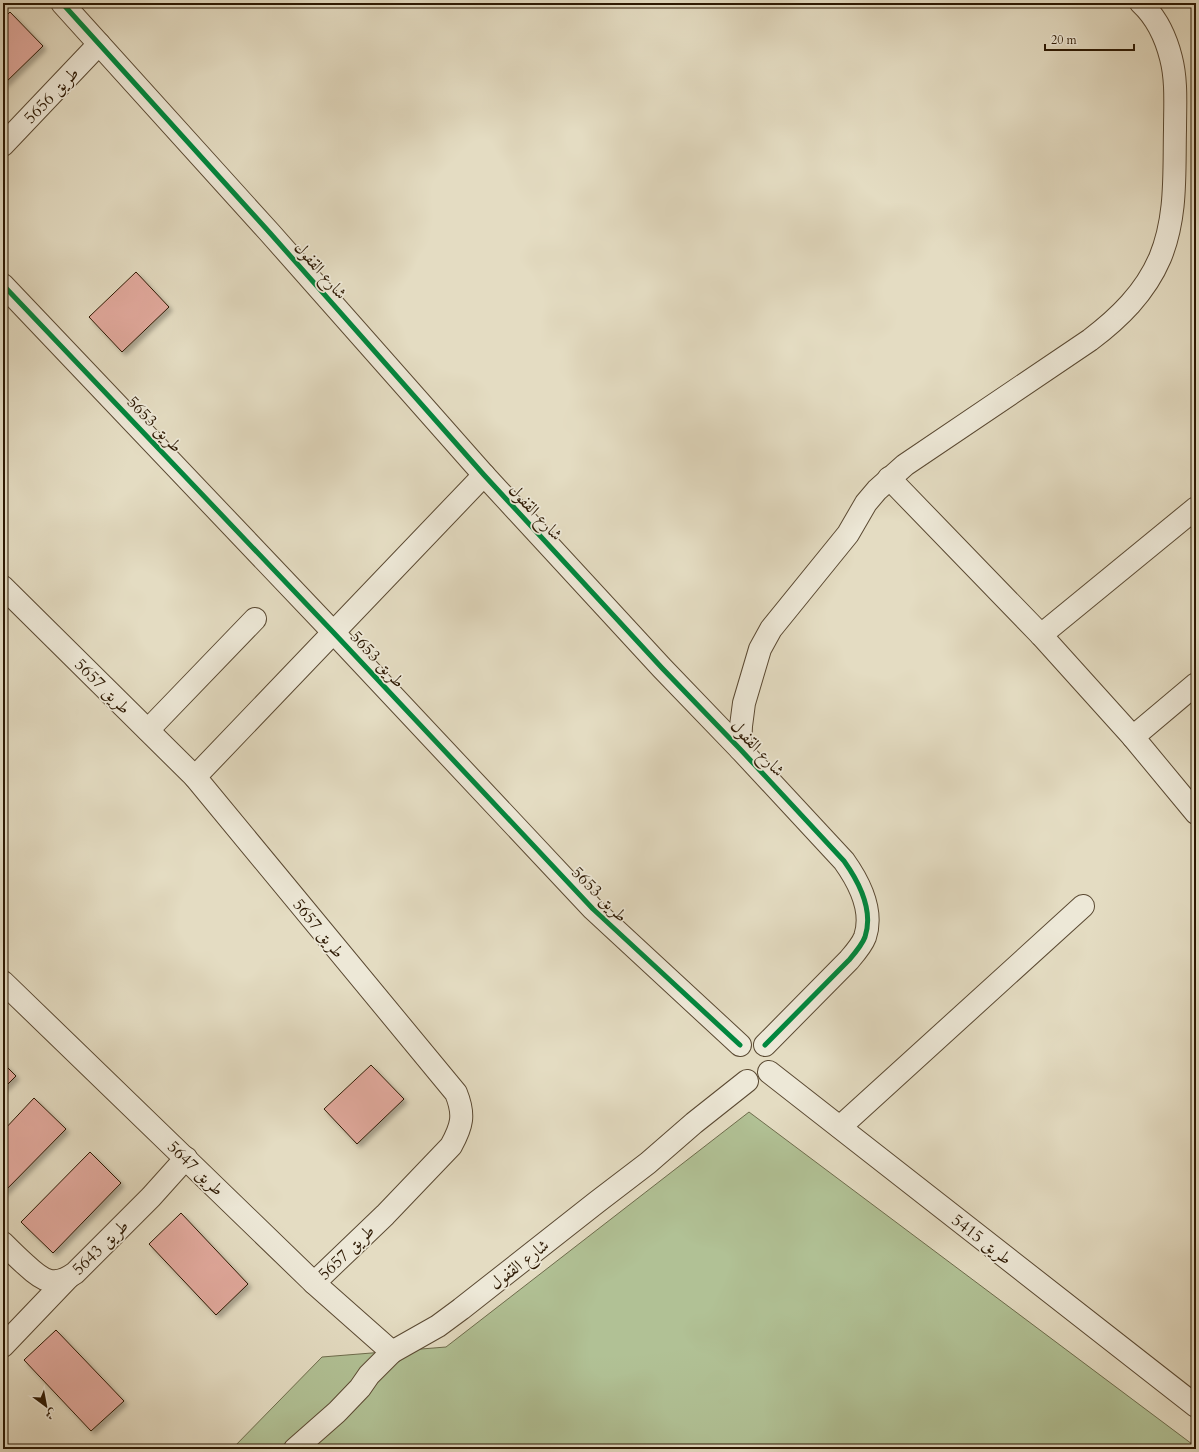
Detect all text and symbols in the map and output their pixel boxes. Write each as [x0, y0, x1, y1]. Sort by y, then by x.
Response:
scale bar [1045, 26, 1134, 52]
text: 20 m [1051, 32, 1078, 48]
street label: طريق 5656 [19, 62, 84, 129]
street label: شارع القفول [288, 236, 352, 305]
street label: طريق 5653 [122, 391, 187, 458]
street label: شارع القفول [502, 479, 568, 547]
street label: طريق 5653 [345, 626, 410, 693]
street label: طريق 5657 [70, 653, 136, 719]
street label: شارع القفول [724, 715, 790, 783]
street label: طريق 5653 [567, 861, 633, 927]
street label: طريق 5657 [287, 894, 350, 963]
street label: طريق 5647 [162, 1136, 229, 1201]
street label: طريق 5415 [947, 1209, 1017, 1270]
street label: طريق 5643 [67, 1215, 134, 1280]
street label: طريق 5657 [313, 1220, 380, 1285]
street label: شارع القفول [485, 1234, 555, 1296]
north arrow [26, 1386, 66, 1426]
text: ش [42, 1405, 60, 1423]

